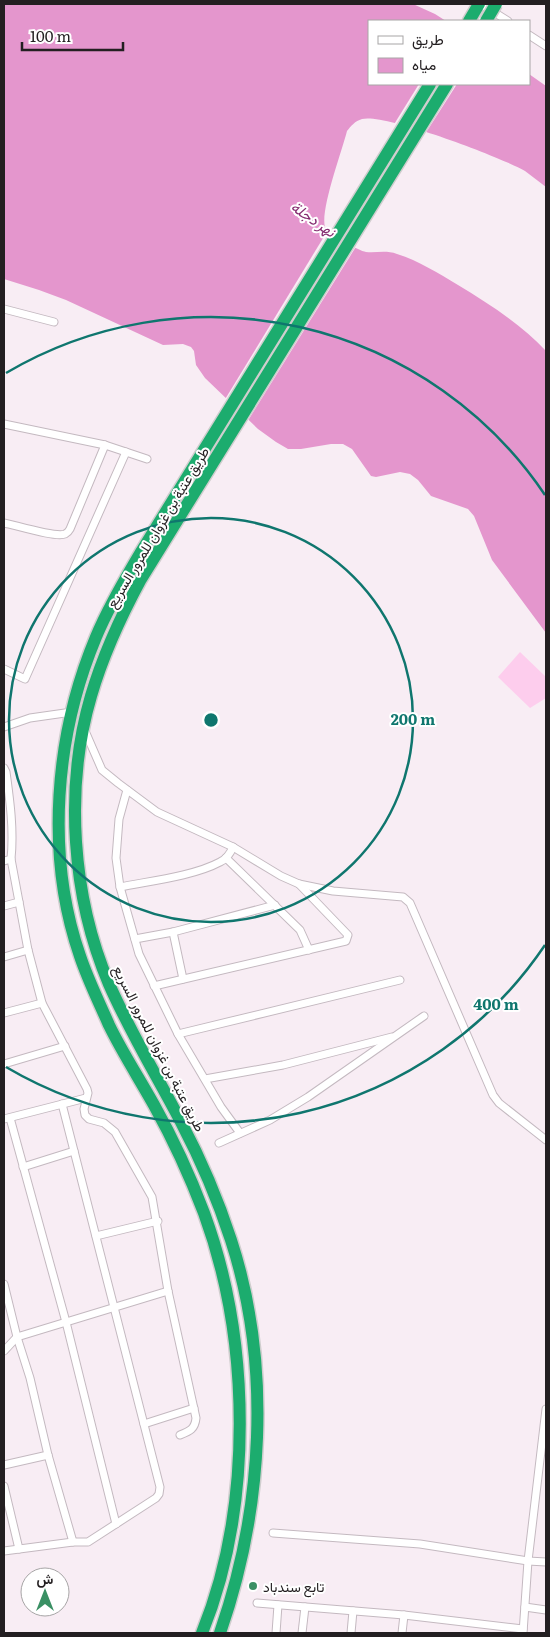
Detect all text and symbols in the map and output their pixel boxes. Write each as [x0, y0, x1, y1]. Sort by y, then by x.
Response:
scale bar [22, 20, 124, 52]
legend [368, 20, 530, 85]
text: 100 m [30, 24, 71, 47]
text: طريق [412, 27, 444, 50]
text: مياه [412, 52, 436, 75]
water label: نهر دجلة [287, 194, 342, 242]
street label: طريق عتبة بن غزوان للمرور السريع [101, 443, 215, 612]
text: 200 m [391, 707, 435, 730]
centre of rings [202, 711, 220, 729]
street label: طريق عتبة بن غزوان للمرور السريع [107, 961, 211, 1136]
text: 400 m [473, 992, 519, 1015]
north arrow [20, 1567, 70, 1617]
text: ش [37, 1568, 54, 1588]
place label: تابع سندباد [263, 1576, 325, 1598]
marker: تابع سندباد [247, 1580, 259, 1592]

